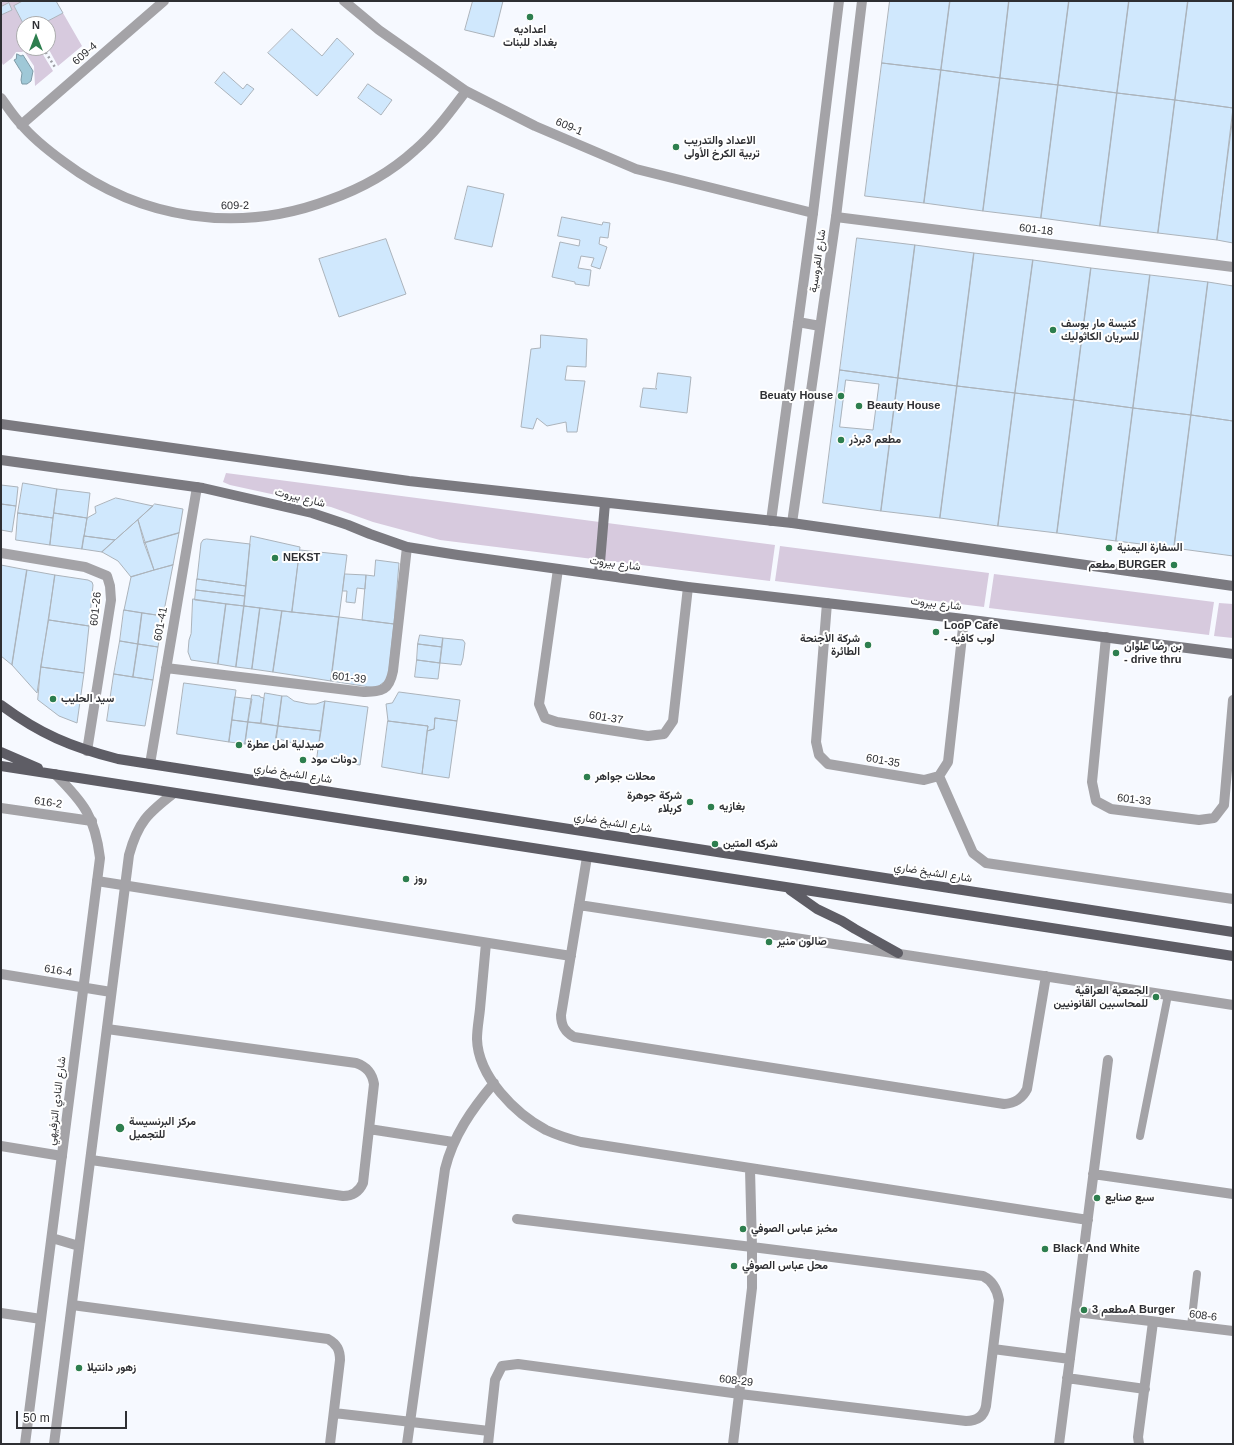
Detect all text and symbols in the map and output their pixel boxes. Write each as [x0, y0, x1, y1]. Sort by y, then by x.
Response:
marker: اعداديه بغداد للبنات [525, 12, 535, 22]
north arrow [16, 16, 56, 56]
text: N [32, 19, 40, 31]
place label: اعداديه بغداد للبنات [503, 23, 557, 49]
street label: 609-4 [70, 40, 100, 68]
street label: 609-1 [553, 115, 585, 139]
place label: الاعداد والتدريب تربية الكرخ الأولى [684, 134, 760, 160]
marker: الاعداد والتدريب تربية الكرخ الأولى [671, 142, 681, 152]
street label: 609-2 [221, 199, 249, 213]
street label: 601-18 [1018, 221, 1054, 239]
street label: شارع الفروسية [807, 229, 829, 293]
place label: كنيسة مار يوسف للسريان الكاثوليك [1061, 317, 1139, 343]
marker: كنيسة مار يوسف للسريان الكاثوليك [1048, 325, 1058, 335]
place label: Beuaty House [760, 389, 833, 403]
marker: Beuaty House [836, 391, 846, 401]
place label: Beauty House [867, 399, 940, 413]
marker: Beauty House [854, 401, 864, 411]
place label: مطعم 3برذر [849, 433, 901, 447]
marker: مطعم 3برذر [836, 435, 846, 445]
street label: شارع بيروت [273, 485, 327, 511]
place label: السفارة اليمنية [1117, 541, 1182, 555]
marker: السفارة اليمنية [1104, 543, 1114, 553]
place label: NEKST [283, 551, 320, 565]
marker: NEKST [270, 553, 280, 563]
street label: شارع بيروت [589, 554, 641, 574]
place label: مطعم BURGER [1089, 558, 1166, 572]
marker: مطعم BURGER [1169, 560, 1179, 570]
street label: 601-26 [88, 591, 104, 627]
street label: شارع بيروت [910, 594, 962, 614]
street label: 601-41 [152, 606, 170, 642]
place label: LooP Cafe - لوب كافيه [944, 619, 998, 645]
marker: LooP Cafe - لوب كافيه [931, 627, 941, 637]
place label: شركة الأجنحة الطائرة [800, 632, 860, 658]
marker: شركة الأجنحة الطائرة [863, 640, 873, 650]
place label: بن رضا علوان - drive thru [1124, 640, 1182, 666]
marker: بن رضا علوان - drive thru [1111, 648, 1121, 658]
street label: 601-39 [331, 670, 367, 686]
place label: سيد الحليب [61, 692, 114, 706]
marker: سيد الحليب [48, 694, 58, 704]
street label: 601-37 [588, 709, 624, 727]
place label: صيدلية امل عطرة [247, 738, 324, 752]
marker: صيدلية امل عطرة [234, 740, 244, 750]
street label: 601-35 [865, 752, 901, 770]
place label: دونات مود [311, 753, 357, 767]
marker: دونات مود [298, 755, 308, 765]
street label: شارع الشيخ ضاري [253, 761, 333, 787]
place label: محلات جواهر [595, 770, 656, 784]
marker: محلات جواهر [582, 772, 592, 782]
place label: شركة جوهرة كربلاء [627, 789, 682, 815]
street label: 601-33 [1116, 791, 1152, 809]
street label: 616-2 [33, 795, 63, 811]
marker: شركة جوهرة كربلاء [685, 797, 695, 807]
place label: بغازيه [719, 800, 745, 814]
marker: بغازيه [706, 802, 716, 812]
street label: شارع الشيخ ضاري [573, 810, 653, 836]
place label: شركه المتين [723, 837, 778, 851]
marker: شركه المتين [710, 839, 720, 849]
street label: شارع الشيخ ضاري [893, 860, 973, 886]
place label: روز [414, 872, 427, 886]
marker: روز [401, 874, 411, 884]
place label: صالون منير [777, 935, 827, 949]
marker: صالون منير [764, 937, 774, 947]
street label: 616-4 [43, 962, 73, 980]
place label: الجمعية العراقية للمحاسبين القانونيين [1053, 984, 1148, 1010]
marker: الجمعية العراقية للمحاسبين القانونيين [1151, 992, 1161, 1002]
street label: شارع النادي الترفيهي [45, 1056, 69, 1146]
place label: مركز البرنسيسة للتجميل [129, 1115, 196, 1141]
marker: مركز البرنسيسة للتجميل [114, 1122, 126, 1134]
place label: سبع صنايع [1105, 1191, 1154, 1205]
marker: سبع صنايع [1092, 1193, 1102, 1203]
place label: مخبز عباس الصوفي [751, 1222, 838, 1236]
marker: مخبز عباس الصوفي [738, 1224, 748, 1234]
place label: Black And White [1053, 1242, 1140, 1256]
marker: Black And White [1040, 1244, 1050, 1254]
place label: محل عباس الصوفي [742, 1259, 828, 1273]
marker: محل عباس الصوفي [729, 1261, 739, 1271]
place label: مطعم 3A Burger [1092, 1303, 1175, 1317]
marker: مطعم 3A Burger [1079, 1305, 1089, 1315]
street label: 608-6 [1188, 1308, 1218, 1324]
place label: زهور دانتيلا [87, 1361, 136, 1375]
marker: زهور دانتيلا [74, 1363, 84, 1373]
street label: 608-29 [718, 1372, 754, 1390]
scale bar [18, 1403, 129, 1429]
text: 50 m [23, 1411, 50, 1425]

